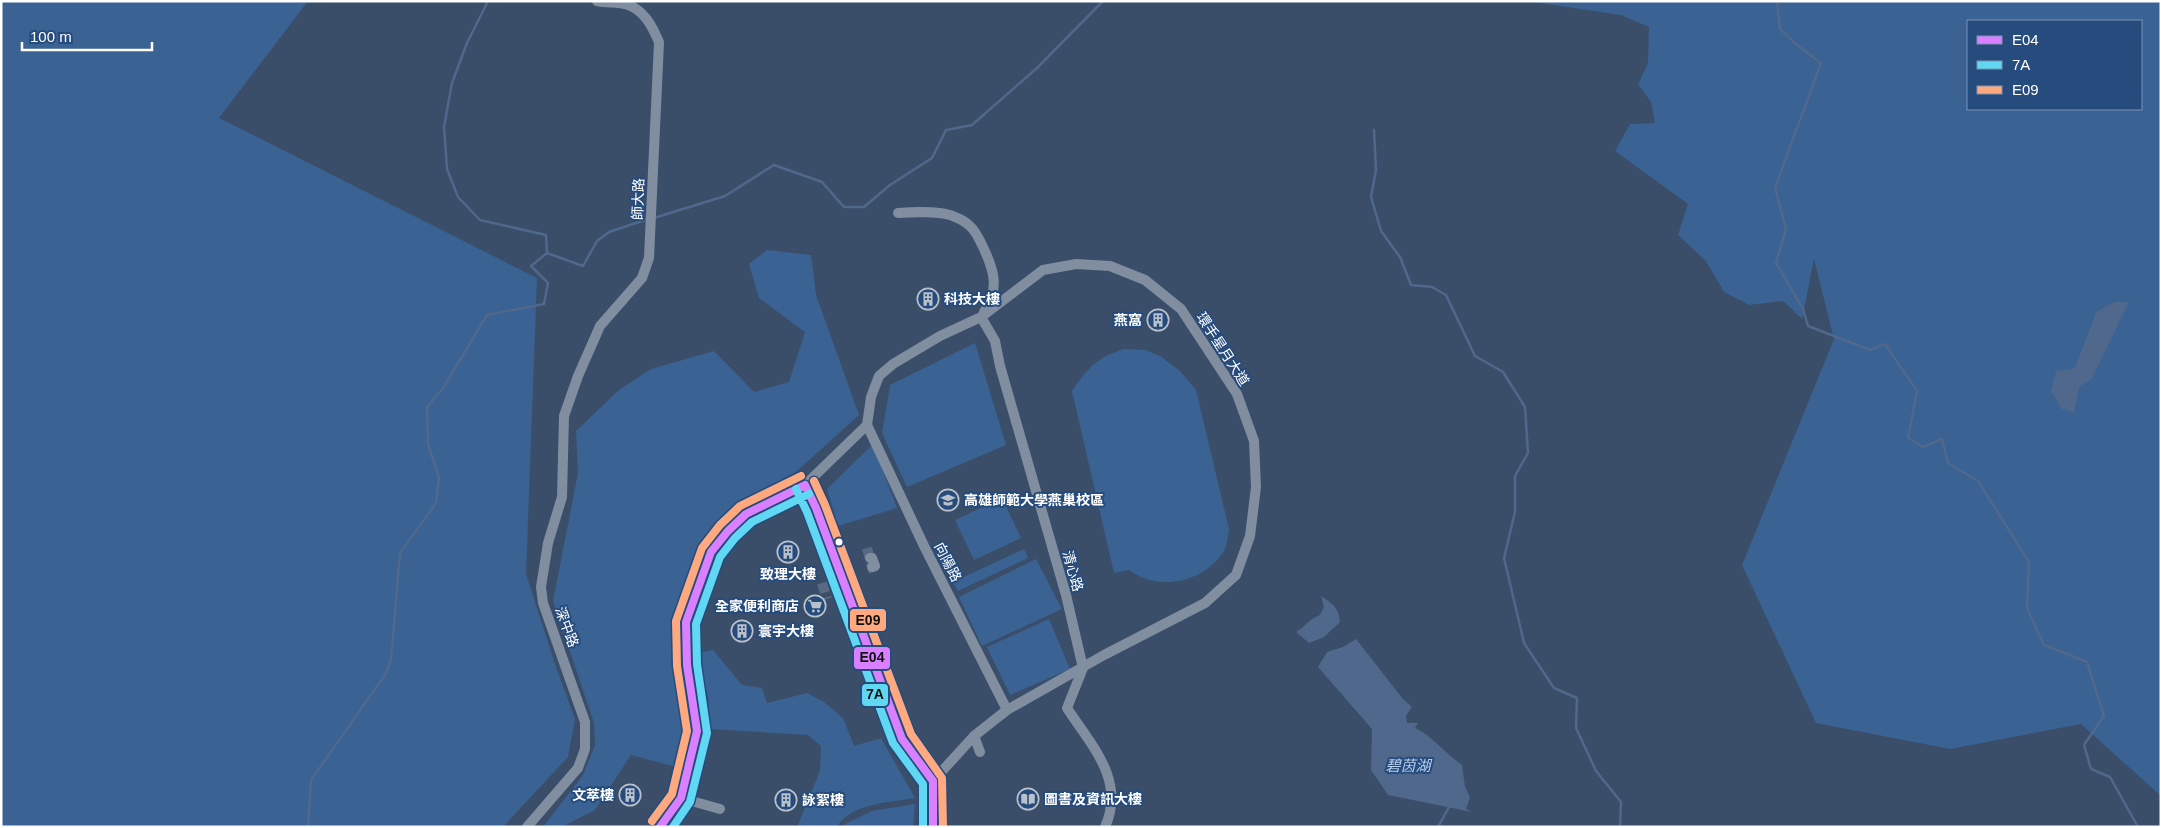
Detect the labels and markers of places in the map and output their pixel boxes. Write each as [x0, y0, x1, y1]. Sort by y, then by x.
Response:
building icon: 科技大樓 [916, 287, 940, 311]
place label: 科技大樓 [944, 291, 1000, 307]
building icon: 燕窩 [1146, 308, 1170, 332]
place label: 燕窩 [1114, 312, 1142, 328]
school or university icon: 高雄師範大學燕巢校區 [936, 488, 960, 512]
place label: 高雄師範大學燕巢校區 [964, 492, 1104, 508]
unlabelled marker [834, 537, 844, 547]
building icon: 致理大樓 [776, 540, 800, 564]
place label: 致理大樓 [760, 566, 816, 582]
supermarket icon: 全家便利商店 [803, 594, 827, 618]
place label: 全家便利商店 [715, 598, 799, 614]
building icon: 寰宇大樓 [730, 619, 754, 643]
place label: 寰宇大樓 [758, 623, 814, 639]
building icon: 文萃樓 [618, 783, 642, 807]
place label: 文萃樓 [572, 787, 614, 803]
library icon: 圖書及資訊大樓 [1016, 787, 1040, 811]
building icon: 詠絮樓 [774, 788, 798, 812]
place label: 圖書及資訊大樓 [1044, 791, 1142, 807]
place label: 詠絮樓 [802, 792, 844, 808]

